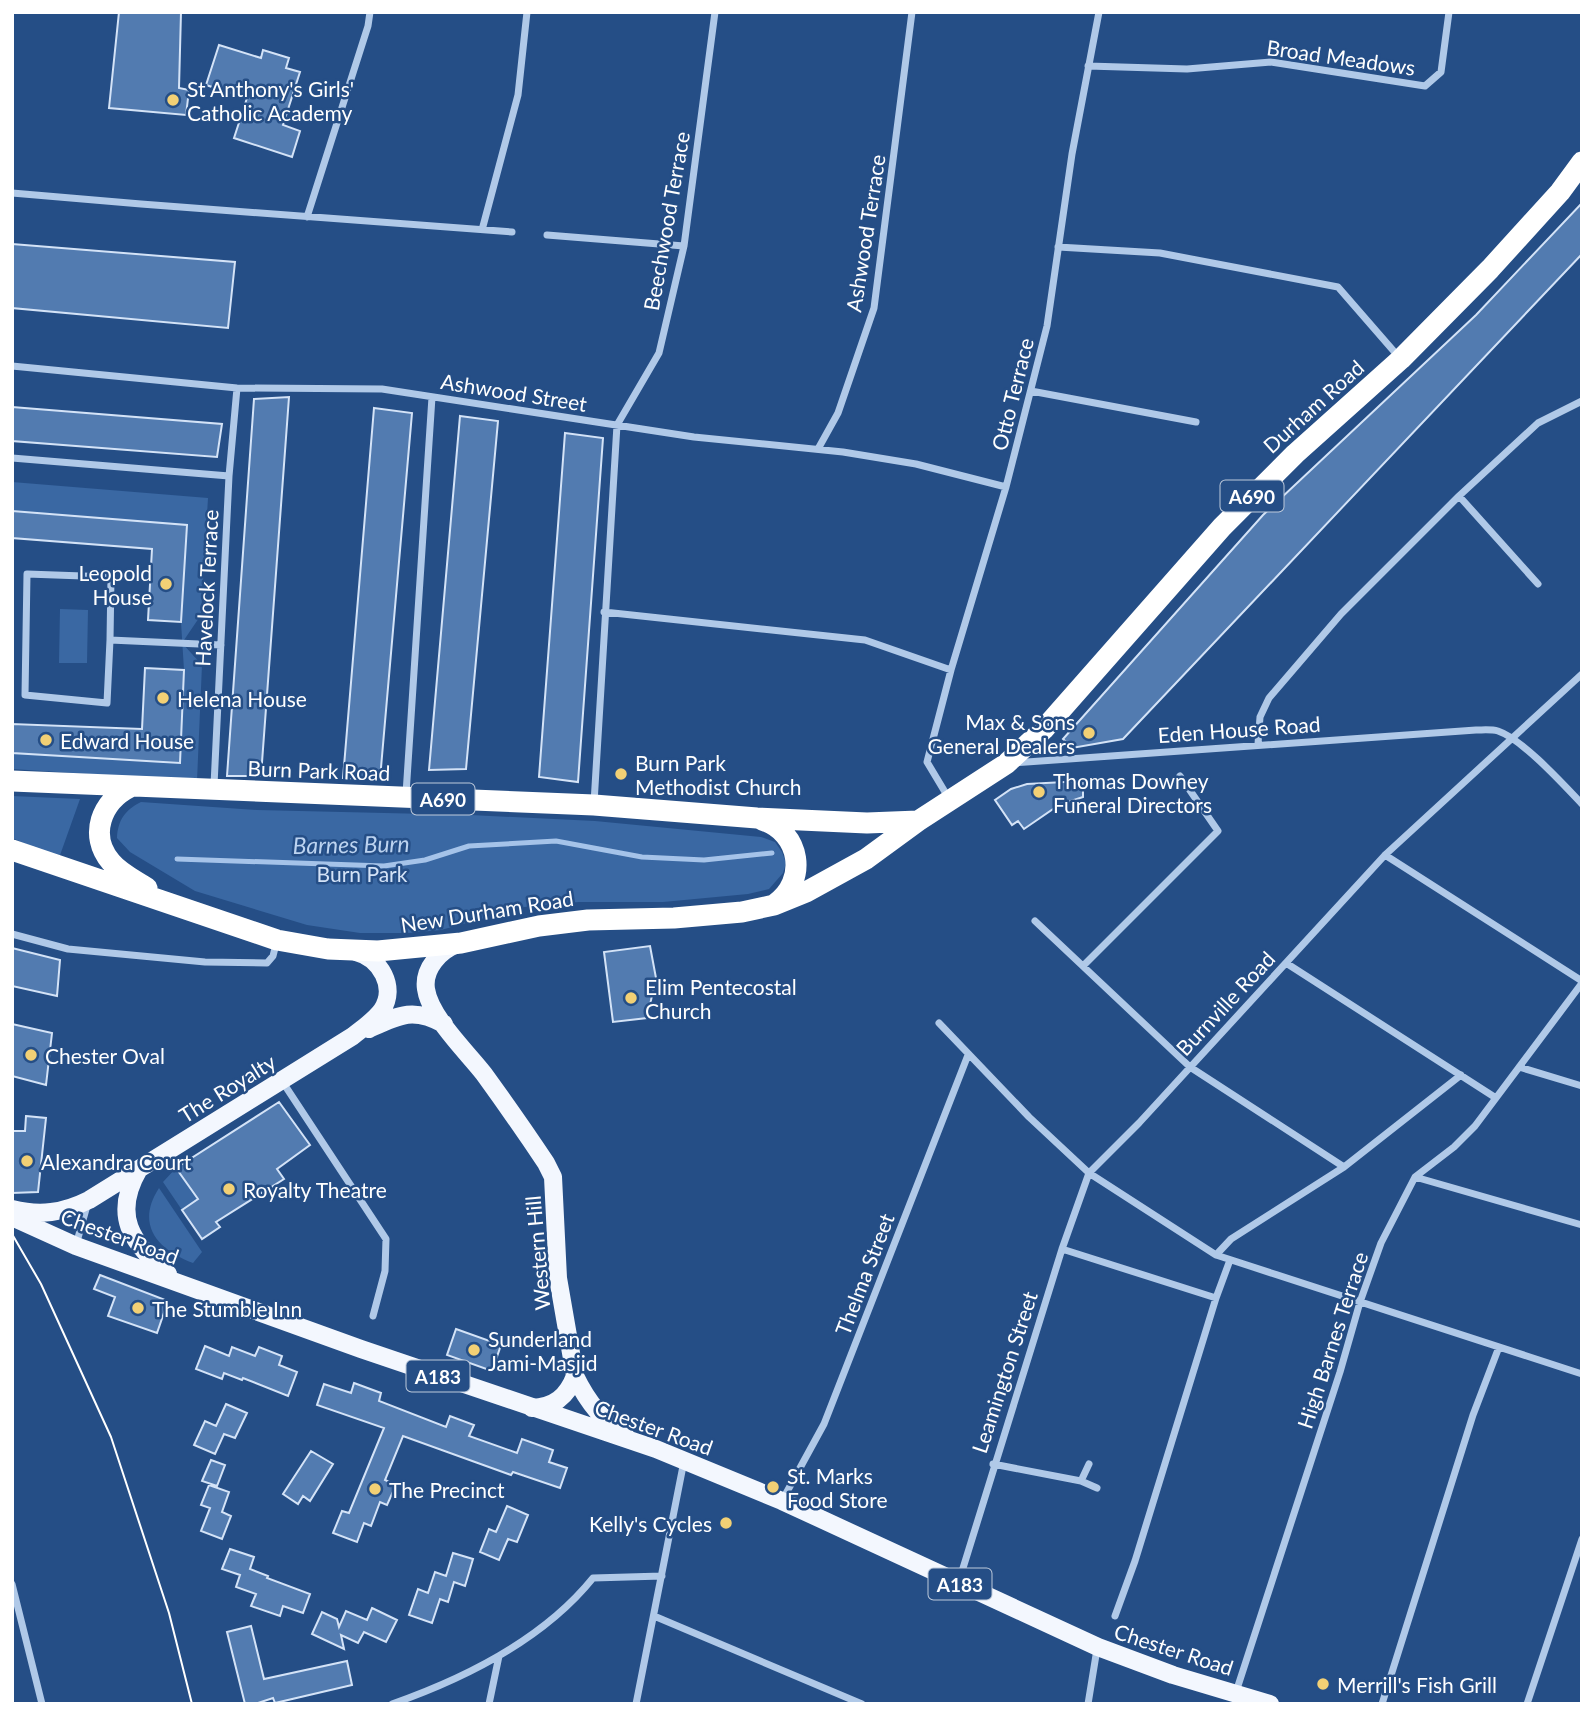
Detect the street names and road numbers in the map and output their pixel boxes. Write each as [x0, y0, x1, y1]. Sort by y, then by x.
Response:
street label: Broad Meadows [1265, 34, 1417, 80]
street label: Beechwood Terrace [638, 130, 694, 312]
street label: Ashwood Terrace [840, 152, 890, 314]
street label: Otto Terrace [986, 335, 1038, 453]
street label: Durham Road [1258, 354, 1368, 458]
street label: Ashwood Street [439, 368, 589, 416]
road number: A690 [1220, 481, 1284, 512]
street label: Havelock Terrace [189, 509, 223, 667]
street label: Eden House Road [1157, 711, 1321, 747]
street label: Burn Park Road [247, 755, 391, 785]
road number: A690 [412, 784, 474, 814]
street label: New Durham Road [399, 885, 575, 937]
street label: Burnville Road [1170, 946, 1280, 1060]
street label: The Royalty [174, 1048, 280, 1127]
street label: Western Hill [520, 1195, 554, 1311]
street label: Chester Road [58, 1203, 182, 1269]
street label: Thelma Street [829, 1209, 899, 1338]
street label: High Barnes Terrace [1292, 1248, 1372, 1432]
street label: Leamington Street [966, 1288, 1042, 1456]
road number: A183 [406, 1360, 470, 1392]
street label: Chester Road [592, 1394, 716, 1460]
road number: A183 [928, 1568, 992, 1600]
street label: Chester Road [1111, 1618, 1237, 1680]

